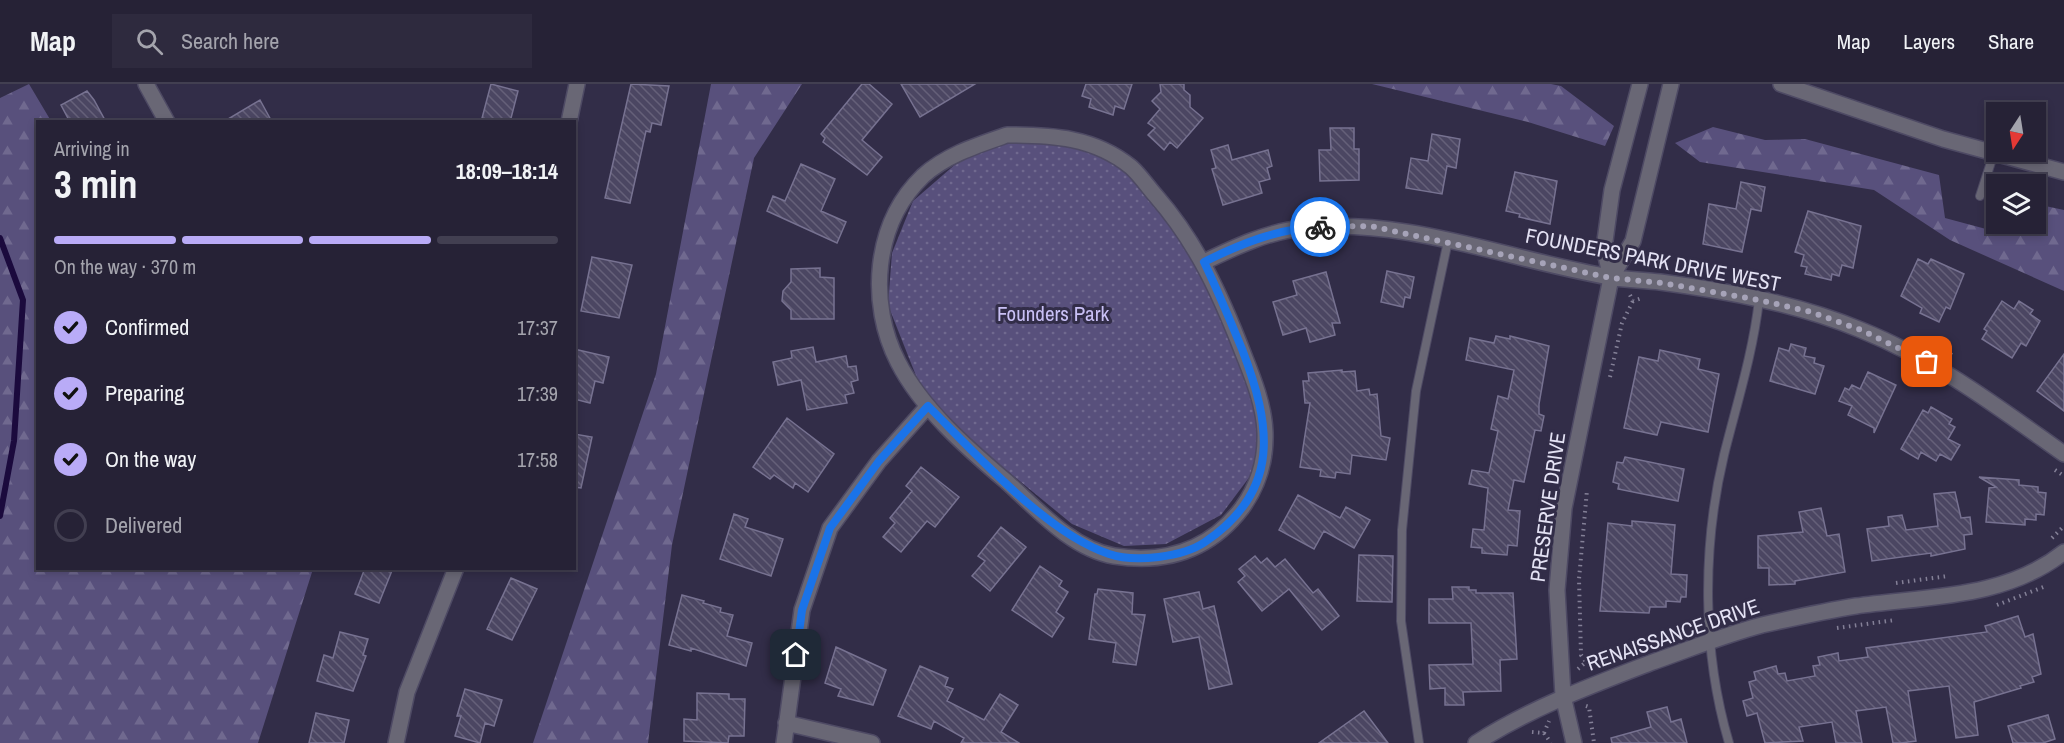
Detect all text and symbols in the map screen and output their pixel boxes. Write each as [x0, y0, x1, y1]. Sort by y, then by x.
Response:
search box [112, 14, 532, 68]
text: Map [30, 22, 76, 60]
icon: search [133, 25, 166, 58]
text: Search here [181, 26, 279, 56]
text: Map [1837, 27, 1870, 56]
text: Layers [1903, 27, 1955, 56]
text: Share [1988, 27, 2034, 56]
north arrow [1986, 102, 2046, 162]
map controls [1986, 102, 2046, 234]
text: Arriving in [54, 135, 130, 162]
text: 18:09–18:14 [456, 156, 558, 186]
text: 3 min [54, 158, 138, 210]
button: layers [1986, 174, 2046, 234]
courier [1290, 197, 1350, 257]
icon: bike [1304, 211, 1337, 244]
street label: FOUNDERS PARK DRIVE WEST [1523, 221, 1783, 299]
text: On the way · 370 m [54, 253, 196, 280]
park label: Founders Park [997, 299, 1109, 328]
icon: check [54, 311, 87, 344]
text: Confirmed [105, 312, 189, 342]
text: 17:37 [517, 314, 558, 341]
pin [1901, 336, 1952, 387]
icon: bag [1910, 345, 1943, 378]
icon: check [54, 377, 87, 410]
text: Preparing [105, 378, 184, 408]
text: 17:39 [517, 380, 558, 407]
street label: PRESERVE DRIVE [1523, 430, 1572, 584]
icon: check [54, 443, 87, 476]
text: On the way [105, 444, 196, 474]
text: 17:58 [517, 446, 558, 473]
text: Delivered [105, 510, 182, 540]
street label: RENAISSANCE DRIVE [1583, 591, 1763, 678]
pin [770, 629, 821, 680]
icon: home [779, 638, 812, 671]

